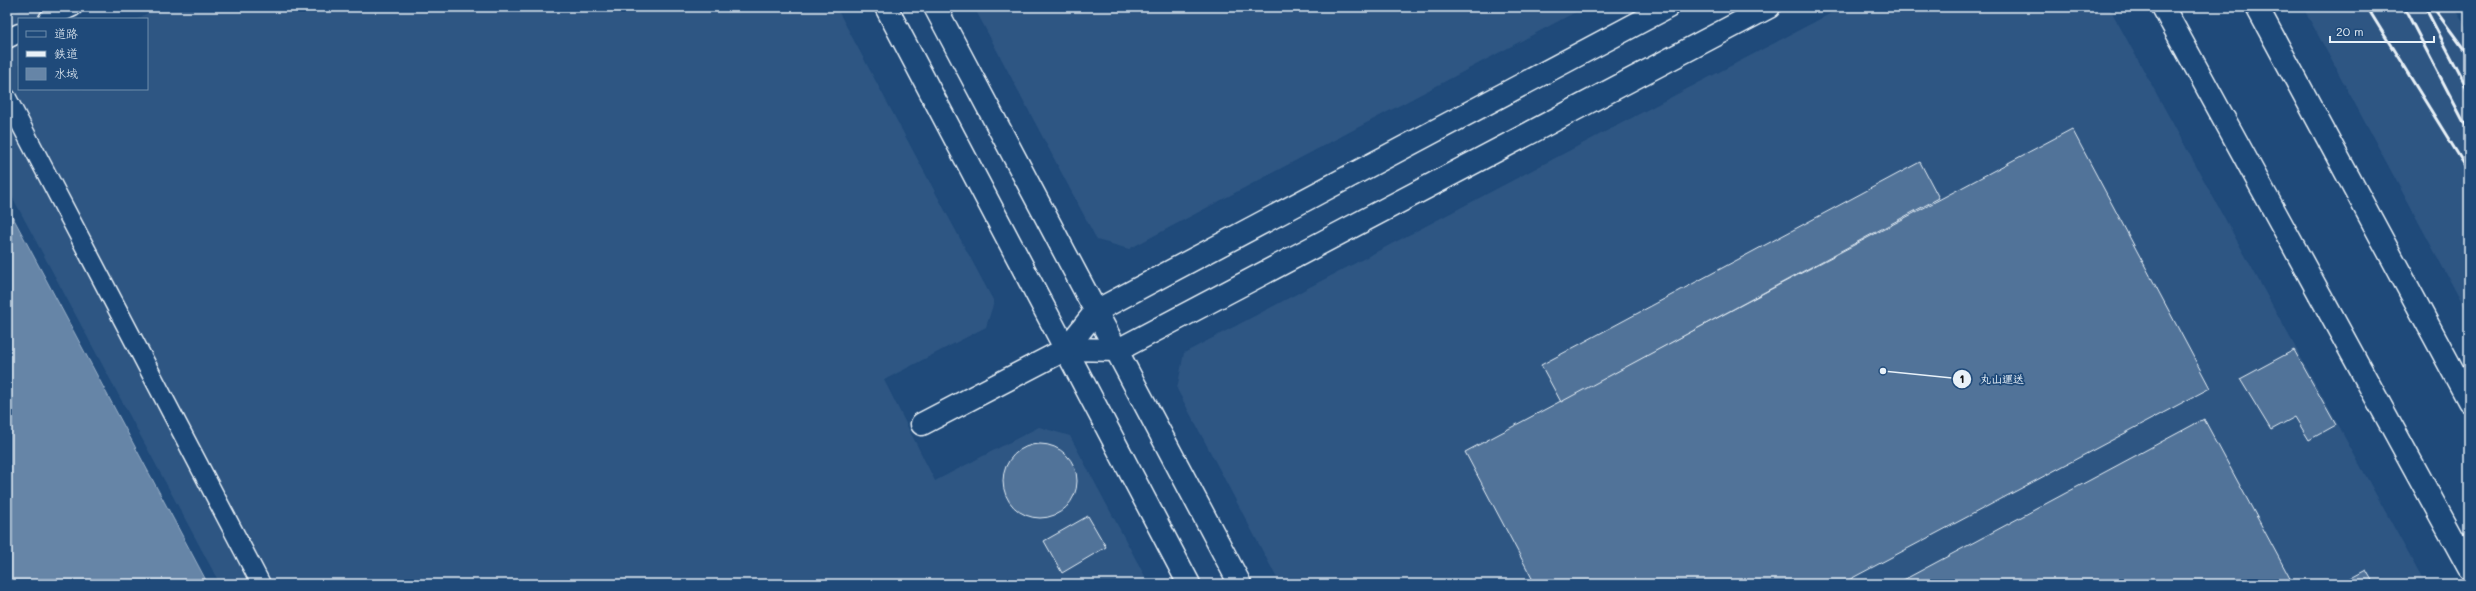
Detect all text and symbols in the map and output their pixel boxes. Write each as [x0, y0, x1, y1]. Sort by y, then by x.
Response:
legend [18, 18, 148, 90]
scale bar [2330, 18, 2434, 44]
text: 20 m [2336, 23, 2364, 39]
text: 道路 [54, 25, 78, 41]
text: 鉄道 [54, 45, 78, 61]
text: 水域 [54, 65, 78, 81]
callout: 丸山運送 [1952, 368, 2032, 391]
text: 1 [1959, 370, 1965, 386]
text: 丸山運送 [1980, 371, 2024, 386]

